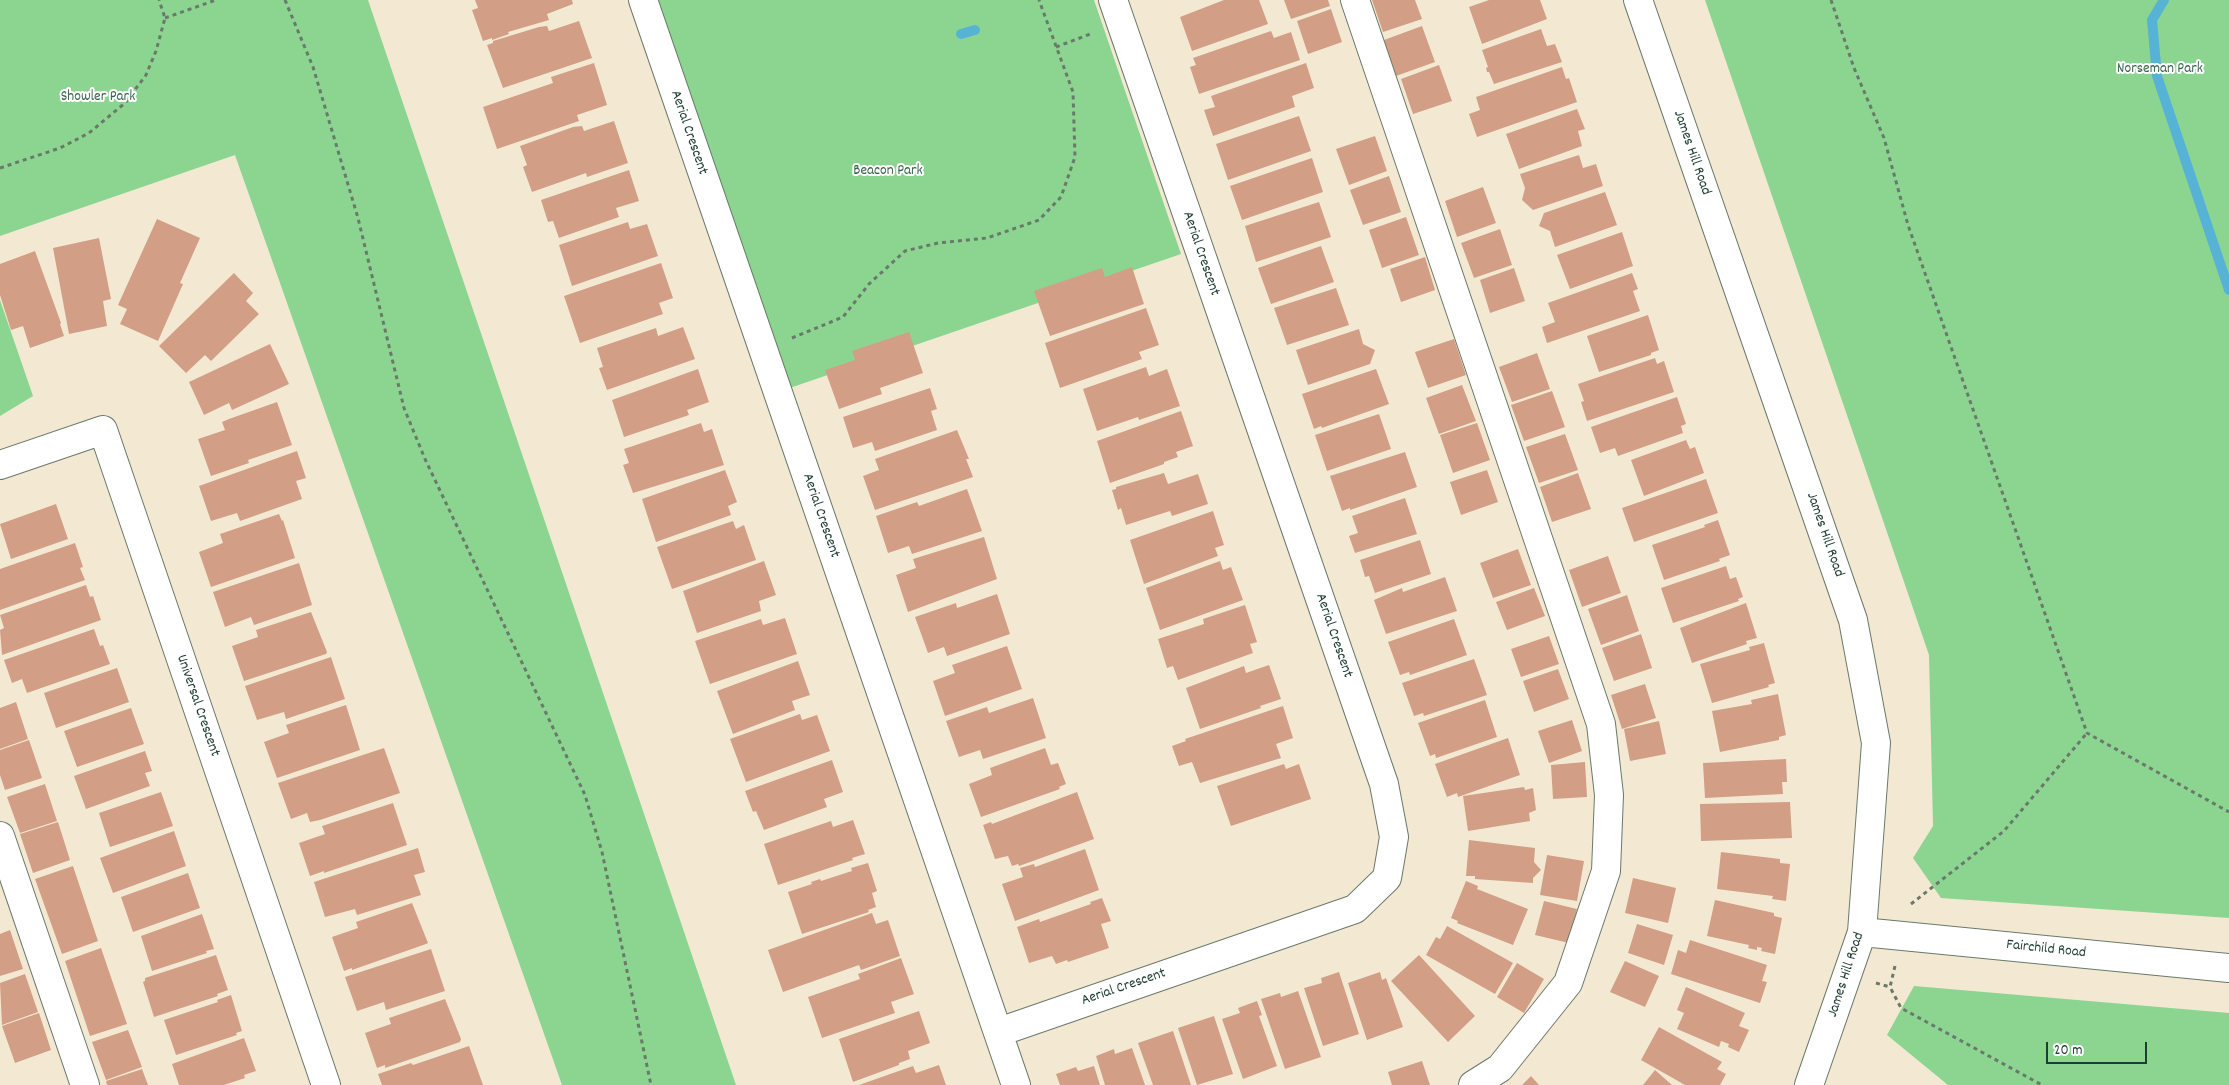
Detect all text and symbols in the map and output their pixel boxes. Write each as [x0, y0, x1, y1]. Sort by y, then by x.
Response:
park label: Norseman Park [2117, 61, 2203, 79]
street label: Aerial Crescent [665, 88, 711, 178]
park label: Showler Park [61, 89, 135, 107]
street label: James Hill Road [1668, 108, 1714, 198]
park label: Beacon Park [853, 163, 923, 181]
street label: Aerial Crescent [1177, 209, 1223, 299]
street label: Aerial Crescent [797, 471, 843, 561]
street label: James Hill Road [1801, 490, 1847, 580]
street label: Aerial Crescent [1310, 591, 1356, 681]
street label: Universal Crescent [171, 653, 223, 759]
street label: James Hill Road [1825, 930, 1869, 1020]
street label: Fairchild Road [2005, 937, 2087, 963]
street label: Aerial Crescent [1079, 965, 1169, 1011]
scale bar [2049, 1032, 2150, 1064]
text: 20 m [2054, 1040, 2082, 1062]

